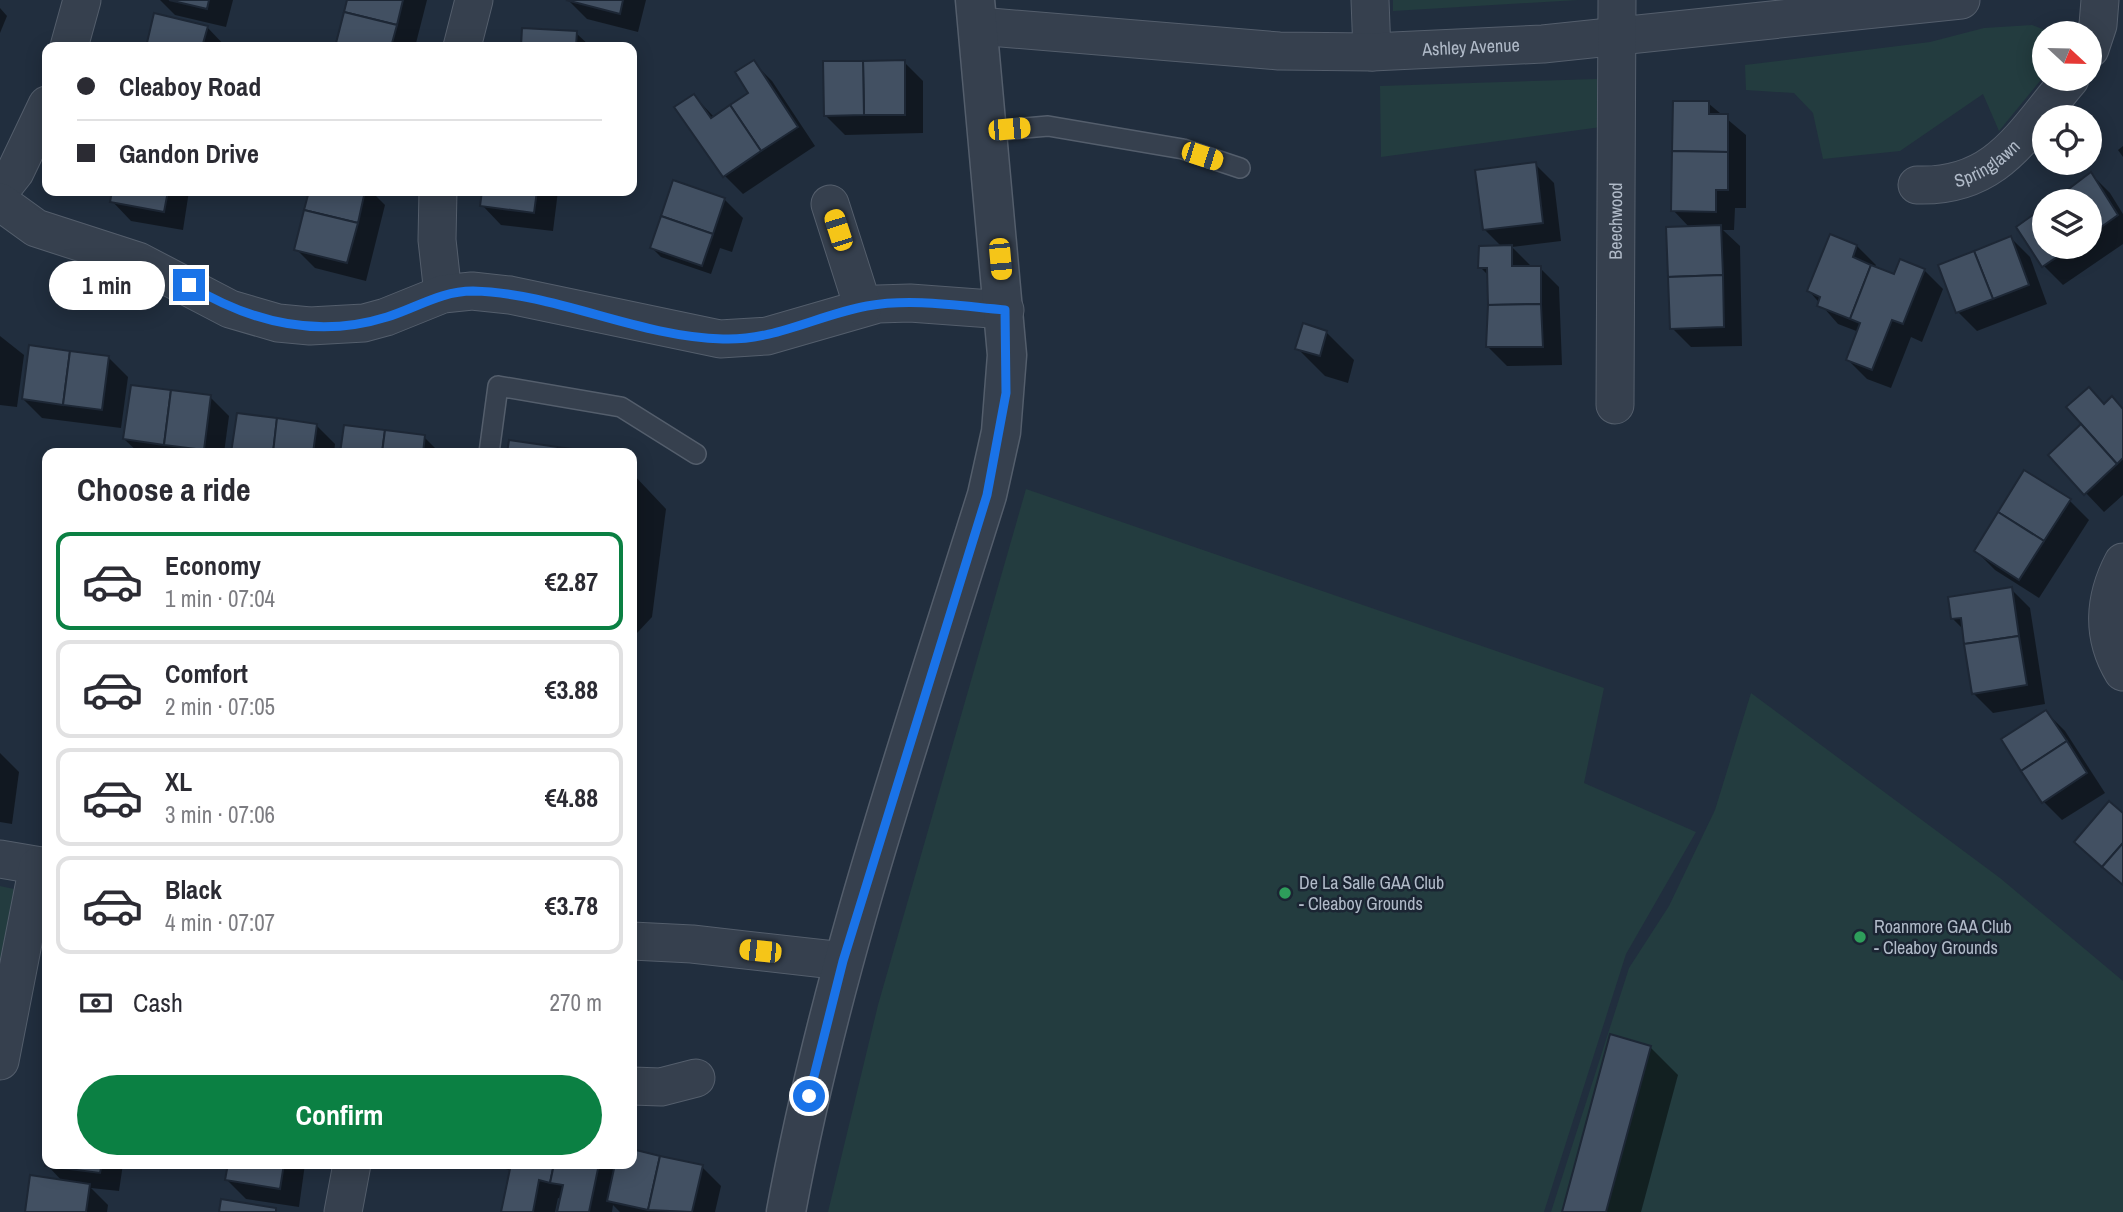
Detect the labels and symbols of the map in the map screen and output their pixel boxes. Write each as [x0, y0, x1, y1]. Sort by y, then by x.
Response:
north arrow [2032, 21, 2102, 91]
street label: Ashley Avenue [1421, 32, 1520, 62]
car [988, 117, 1031, 141]
street label: Springlawn [1951, 134, 2025, 193]
car [1179, 140, 1226, 172]
street label: Beechwood [1603, 182, 1628, 260]
car [822, 207, 855, 253]
car [988, 237, 1013, 281]
callout: 1 min [49, 260, 164, 310]
route end [173, 269, 205, 301]
place label: De La Salle GAA Club - Cleaboy Grounds [1299, 870, 1444, 916]
marker: De La Salle GAA Club - Cleaboy Grounds [1277, 885, 1293, 901]
place label: Roanmore GAA Club - Cleaboy Grounds [1874, 914, 2012, 960]
marker: Roanmore GAA Club - Cleaboy Grounds [1852, 929, 1868, 945]
car [739, 938, 782, 964]
route start [793, 1080, 825, 1112]

